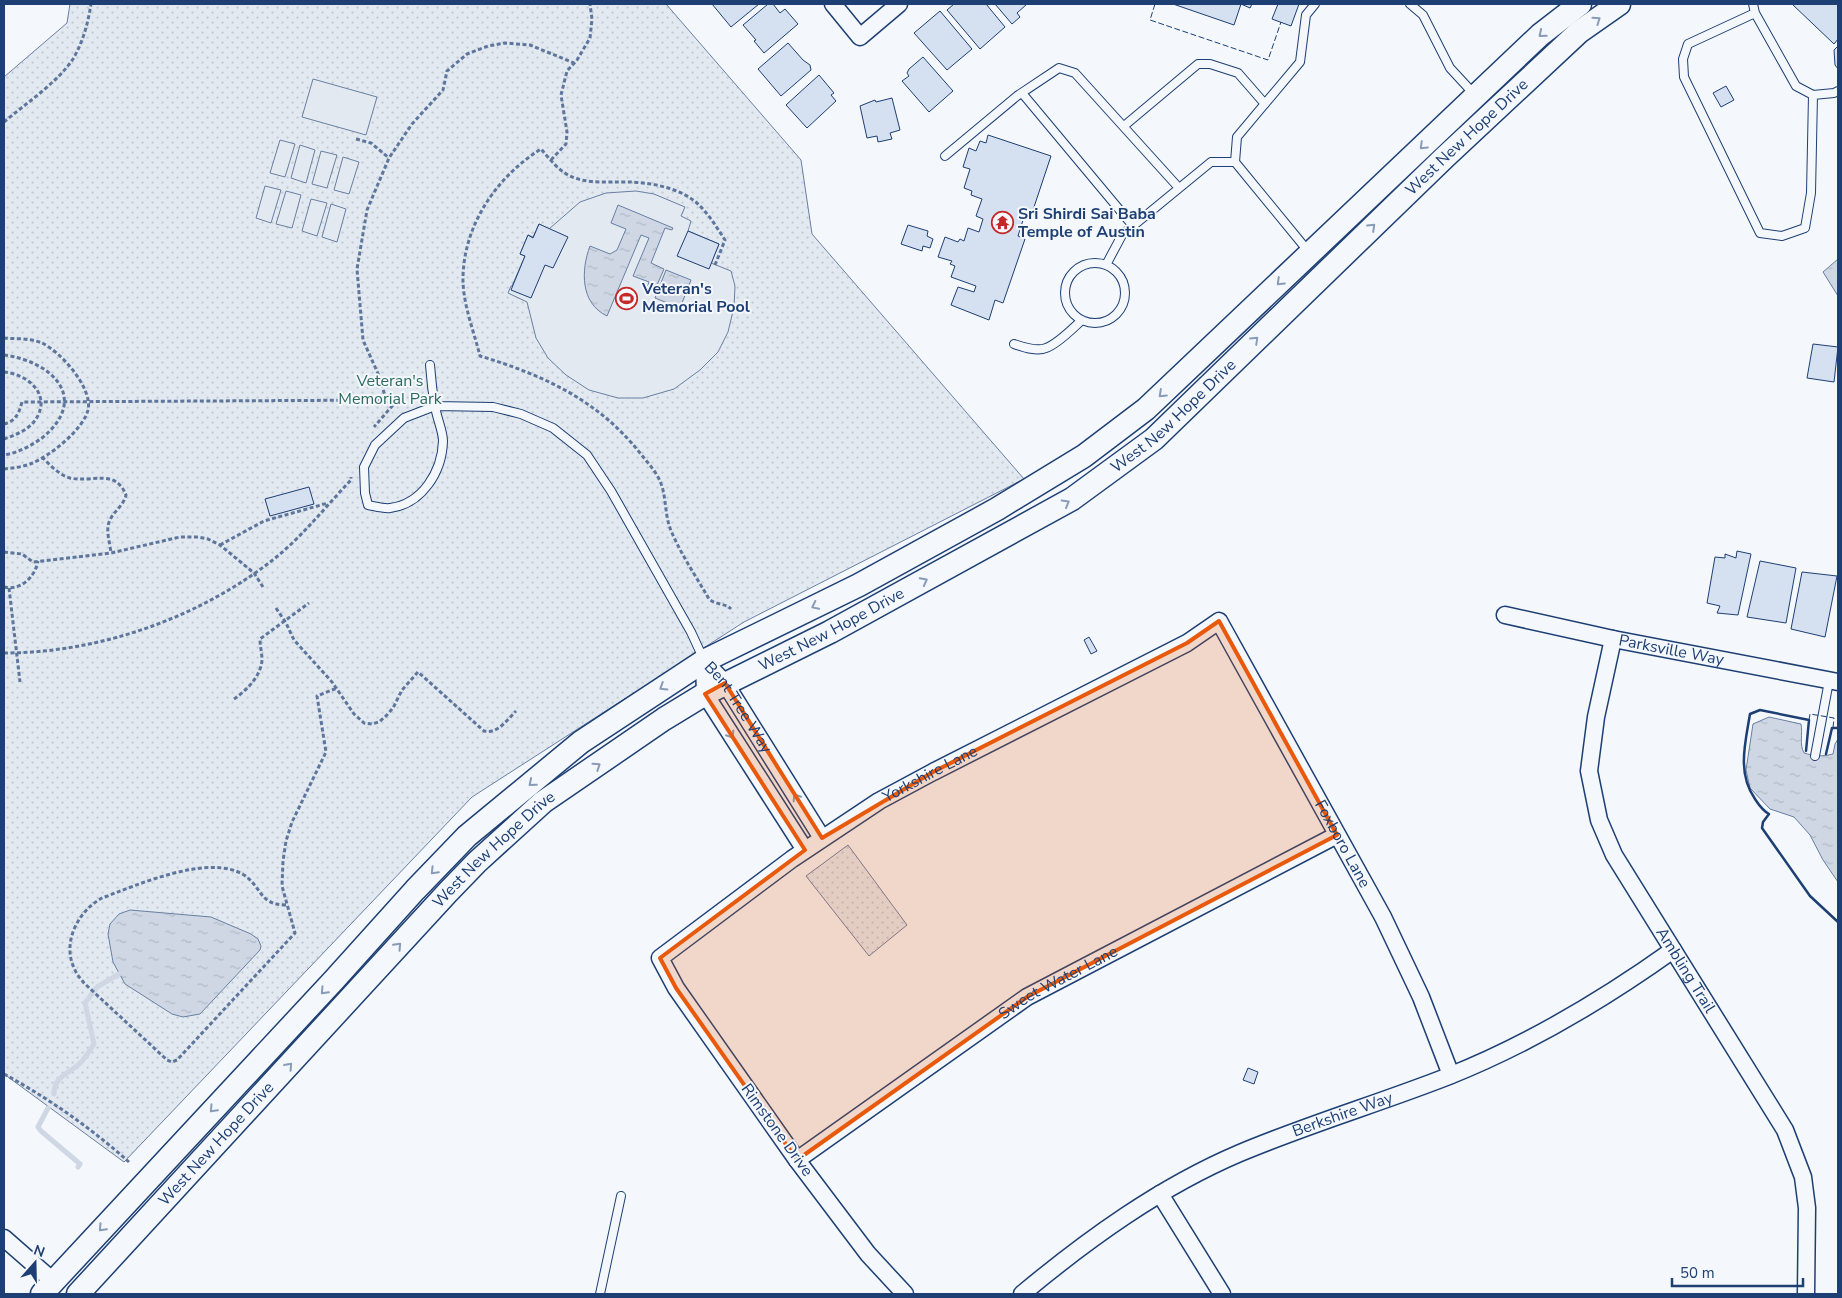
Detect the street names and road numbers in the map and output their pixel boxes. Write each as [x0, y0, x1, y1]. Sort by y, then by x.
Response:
street label: West New Hope Drive [1401, 74, 1533, 201]
street label: West New Hope Drive [1106, 354, 1241, 478]
street label: West New Hope Drive [755, 582, 908, 677]
street label: Parksville Way [1617, 629, 1727, 671]
street label: Bent Tree Way [699, 657, 778, 758]
street label: Yorkshire Lane [878, 740, 981, 808]
street label: West New Hope Drive [428, 786, 559, 913]
street label: Foxboro Lane [1309, 796, 1376, 892]
street label: Ambling Trail [1651, 923, 1721, 1017]
street label: Sweet Water Lane [994, 940, 1122, 1025]
street label: West New Hope Drive [153, 1077, 279, 1211]
street label: Rimstone Drive [736, 1079, 818, 1181]
street label: Berkshire Way [1289, 1086, 1396, 1143]

